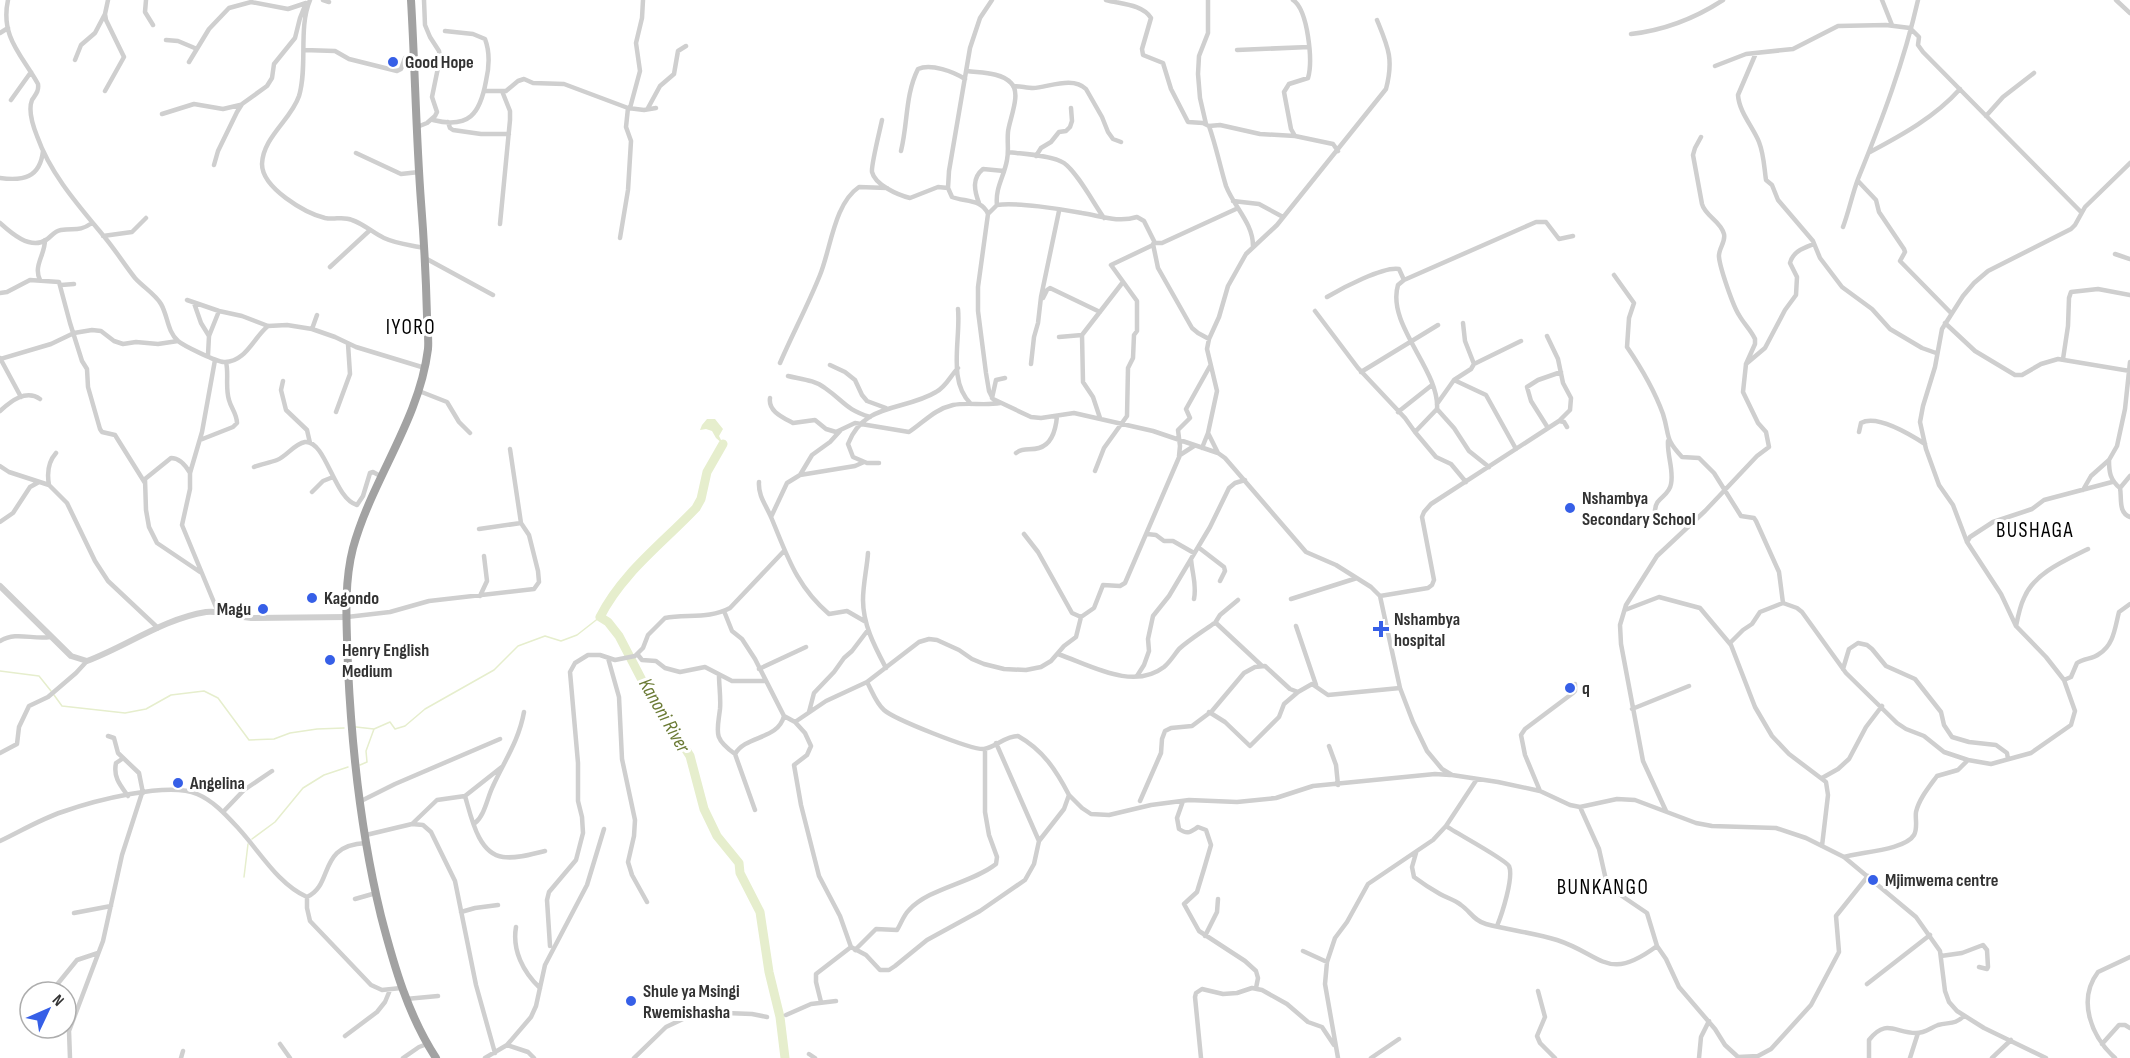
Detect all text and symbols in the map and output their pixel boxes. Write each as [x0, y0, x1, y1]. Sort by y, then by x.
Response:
place label: Good Hope [405, 52, 474, 73]
marker: Good Hope [386, 55, 400, 69]
district label: IYORO [386, 315, 436, 340]
place label: Nshambya Secondary School [1582, 488, 1696, 530]
marker: Nshambya Secondary School [1563, 501, 1577, 515]
district label: BUSHAGA [1996, 518, 2074, 543]
place label: Kagondo [324, 588, 379, 609]
marker: Kagondo [305, 591, 319, 605]
place label: Magu [217, 599, 251, 620]
marker: Magu [256, 602, 270, 616]
place label: Nshambya hospital [1394, 609, 1460, 651]
marker: Nshambya hospital [1372, 620, 1390, 638]
place label: Henry English Medium [342, 640, 429, 682]
marker: Henry English Medium [323, 653, 337, 667]
water label: Kanoni River [633, 674, 696, 758]
place label: q [1582, 678, 1590, 699]
marker: q [1563, 681, 1577, 695]
place label: Angelina [189, 773, 245, 794]
marker: Angelina [171, 776, 185, 790]
place label: Mjimwema centre [1885, 870, 1998, 891]
marker: Mjimwema centre [1866, 873, 1880, 887]
district label: BUNKANGO [1557, 875, 1649, 900]
north arrow [18, 980, 78, 1040]
place label: Shule ya Msingi Rwemishasha [643, 981, 740, 1023]
text: N [48, 991, 68, 1010]
marker: Shule ya Msingi Rwemishasha [624, 994, 638, 1008]

